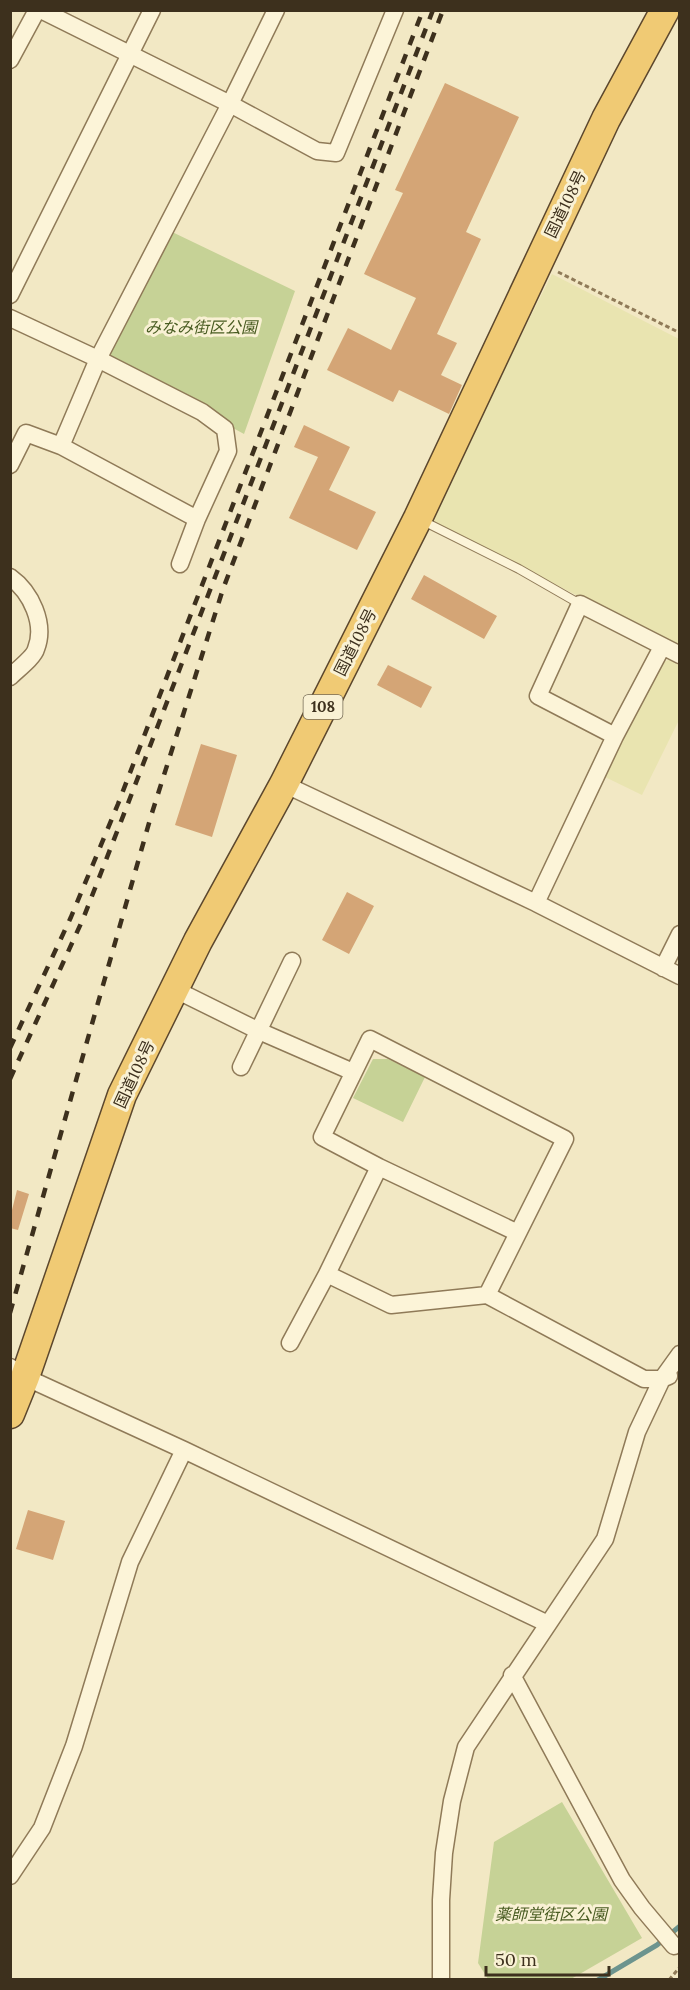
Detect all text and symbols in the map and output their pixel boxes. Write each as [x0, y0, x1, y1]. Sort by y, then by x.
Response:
street label: 国道108号 [540, 167, 590, 241]
park label: みなみ街区公園 [145, 317, 259, 337]
street label: 国道108号 [330, 605, 380, 679]
road number: 108 [304, 695, 342, 719]
street label: 国道108号 [110, 1037, 158, 1111]
park label: 薬師堂街区公園 [495, 1904, 609, 1924]
scale bar [486, 1939, 609, 1977]
text: 50 m [495, 1948, 537, 1971]

